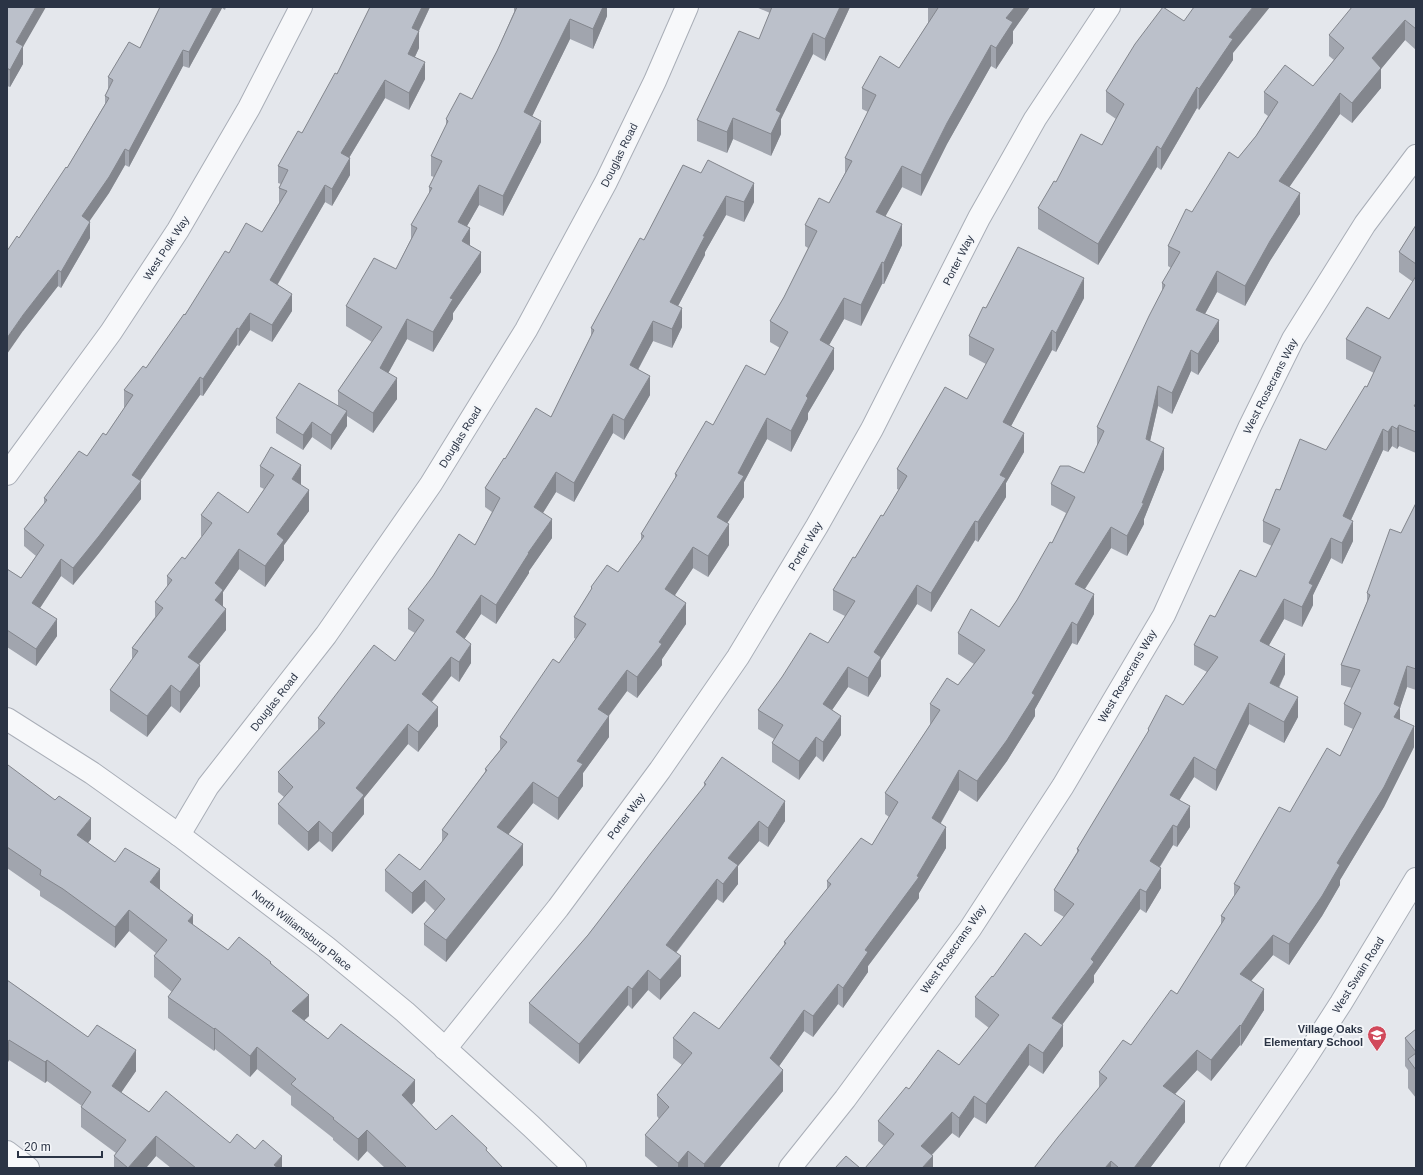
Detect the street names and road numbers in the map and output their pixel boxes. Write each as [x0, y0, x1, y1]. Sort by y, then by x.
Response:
street label: Douglas Road [598, 121, 640, 189]
street label: West Polk Way [141, 213, 191, 282]
street label: Porter Way [940, 233, 976, 287]
street label: West Rosecrans Way [1241, 336, 1299, 436]
street label: Douglas Road [436, 404, 484, 470]
street label: Porter Way [786, 519, 824, 572]
street label: West Rosecrans Way [1096, 627, 1159, 725]
street label: Douglas Road [248, 671, 300, 733]
street label: Porter Way [605, 790, 648, 841]
street label: North Williamsburg Place [250, 887, 354, 973]
street label: West Rosecrans Way [918, 902, 988, 996]
street label: West Swain Road [1330, 935, 1386, 1015]

